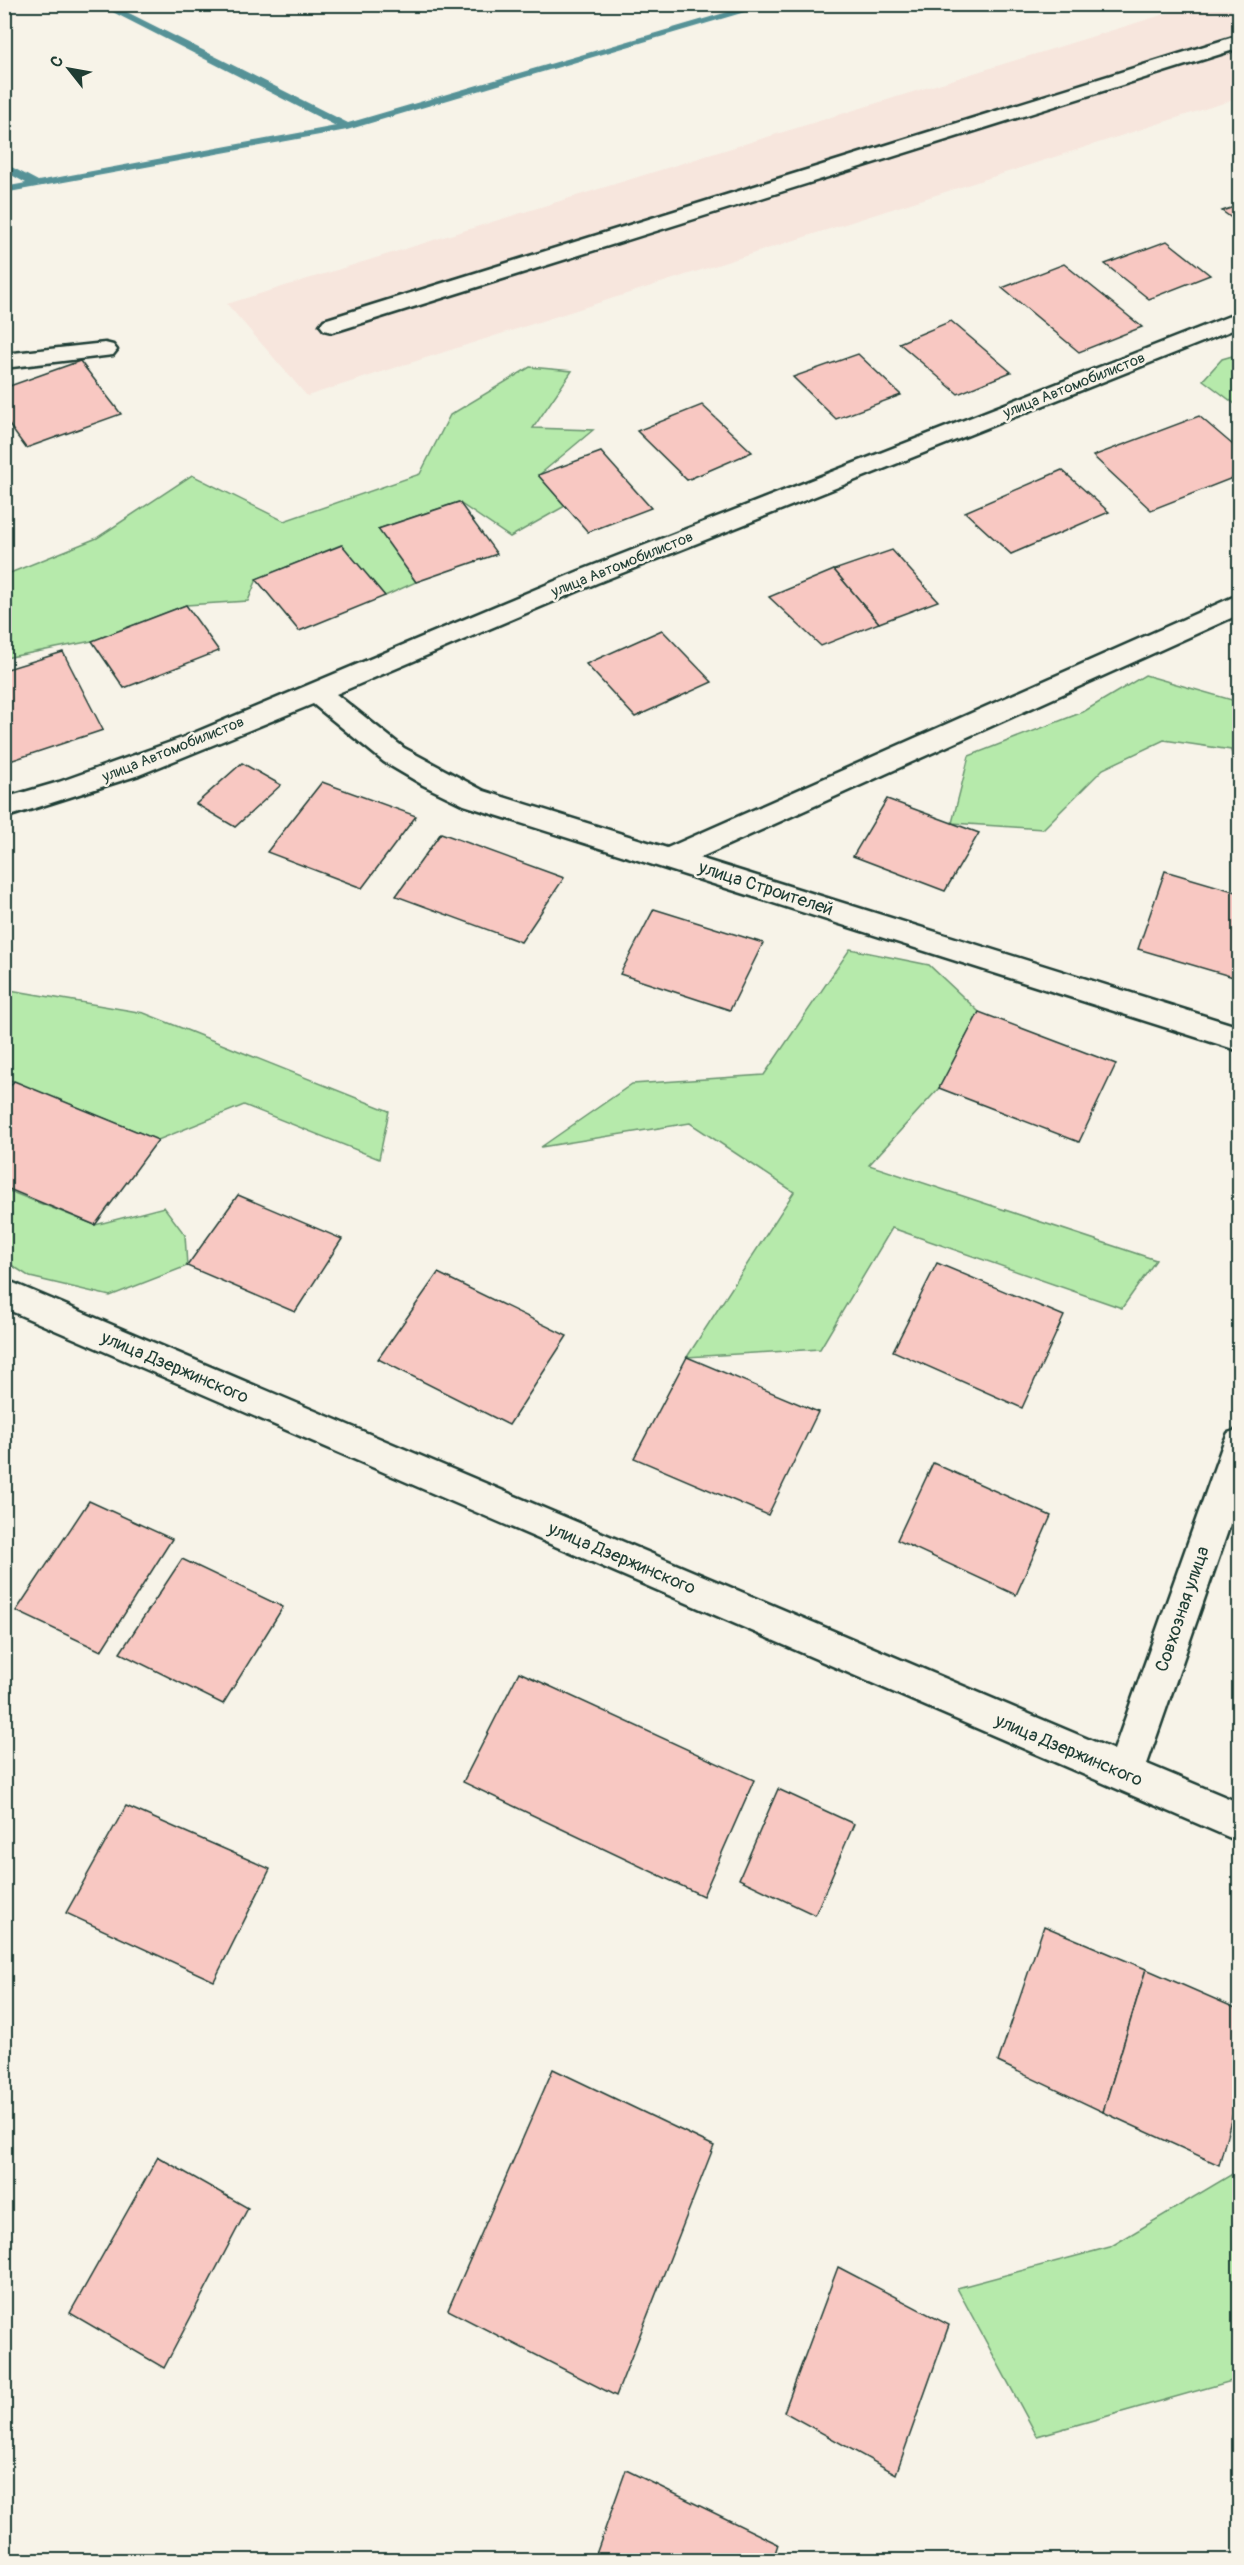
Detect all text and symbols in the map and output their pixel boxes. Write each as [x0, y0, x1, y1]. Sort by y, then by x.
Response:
north arrow [39, 39, 99, 99]
text: С [46, 52, 68, 71]
street label: улица Автомобилистов [1000, 348, 1148, 423]
street label: улица Автомобилистов [548, 527, 696, 602]
street label: улица Автомобилистов [99, 712, 247, 787]
street label: улица Строителей [695, 856, 836, 921]
street label: улица Дзержинского [97, 1326, 252, 1409]
street label: улица Дзержинского [544, 1517, 699, 1600]
street label: Совхозная улица [1150, 1543, 1215, 1675]
street label: улица Дзержинского [991, 1709, 1146, 1792]

